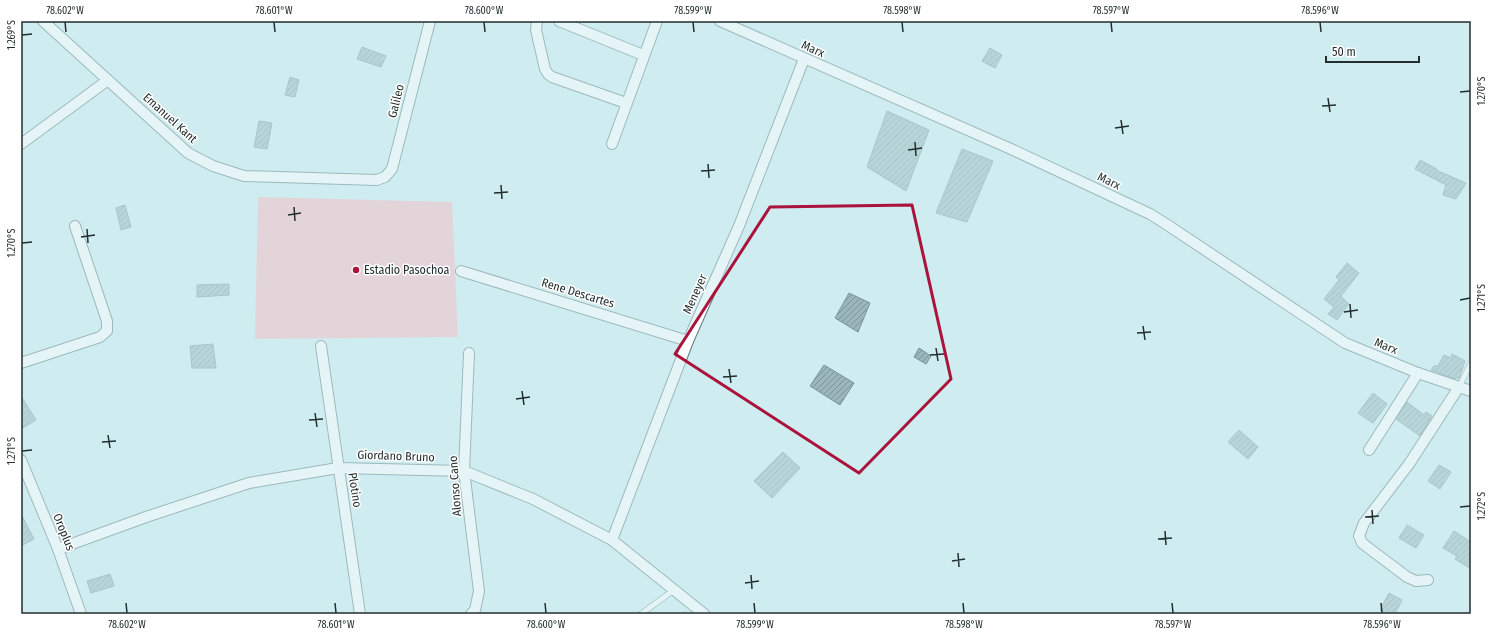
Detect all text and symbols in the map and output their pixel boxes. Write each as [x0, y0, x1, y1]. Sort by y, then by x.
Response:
text: 78.602°W [46, 5, 84, 17]
text: 78.601°W [256, 5, 293, 17]
text: 78.600°W [465, 5, 504, 17]
text: 78.599°W [674, 5, 712, 17]
text: 78.598°W [883, 5, 921, 17]
text: 78.597°W [1093, 5, 1130, 17]
text: 78.596°W [1301, 5, 1339, 17]
text: 1.269°S [6, 20, 18, 50]
street label: Marx [799, 38, 827, 61]
scale bar [1326, 38, 1419, 64]
text: 50 m [1332, 45, 1356, 59]
text: 1.270°S [1476, 76, 1488, 106]
street label: Galileo [385, 83, 407, 119]
street label: Emanuel Kant [140, 90, 200, 146]
street label: Marx [1095, 170, 1123, 193]
text: 1.270°S [6, 228, 18, 258]
place label: Estadio Pasochoa [364, 263, 450, 277]
marker: Estadio Pasochoa [351, 265, 361, 275]
street label: Meneyer [680, 271, 710, 316]
street label: Rene Descartes [540, 275, 616, 311]
text: 1.271°S [1476, 284, 1488, 312]
street label: Marx [1372, 335, 1400, 357]
text: 1.271°S [6, 437, 18, 465]
street label: Giordano Bruno [357, 448, 435, 464]
street label: Alonso Cano [446, 455, 464, 517]
street label: Plotino [345, 472, 365, 508]
text: 1.272°S [1476, 492, 1488, 520]
street label: Oroplus [50, 511, 78, 553]
text: 78.602°W [108, 619, 146, 631]
text: 78.601°W [318, 619, 355, 631]
text: 78.600°W [527, 619, 566, 631]
text: 78.599°W [736, 619, 774, 631]
text: 78.598°W [945, 619, 983, 631]
text: 78.597°W [1155, 619, 1192, 631]
text: 78.596°W [1363, 619, 1401, 631]

